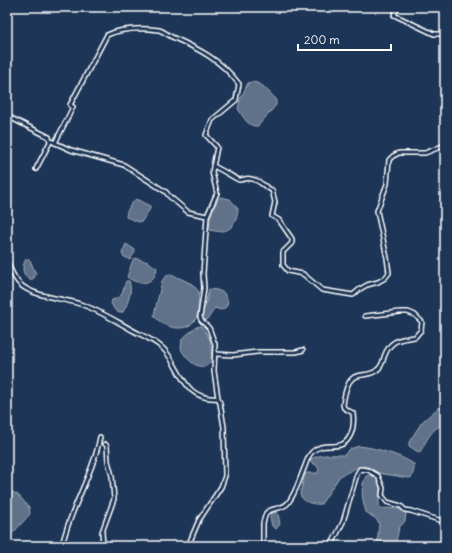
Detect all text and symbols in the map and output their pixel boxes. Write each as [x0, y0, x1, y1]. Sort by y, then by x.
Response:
scale bar [298, 26, 391, 52]
text: 200 m [304, 32, 340, 47]

